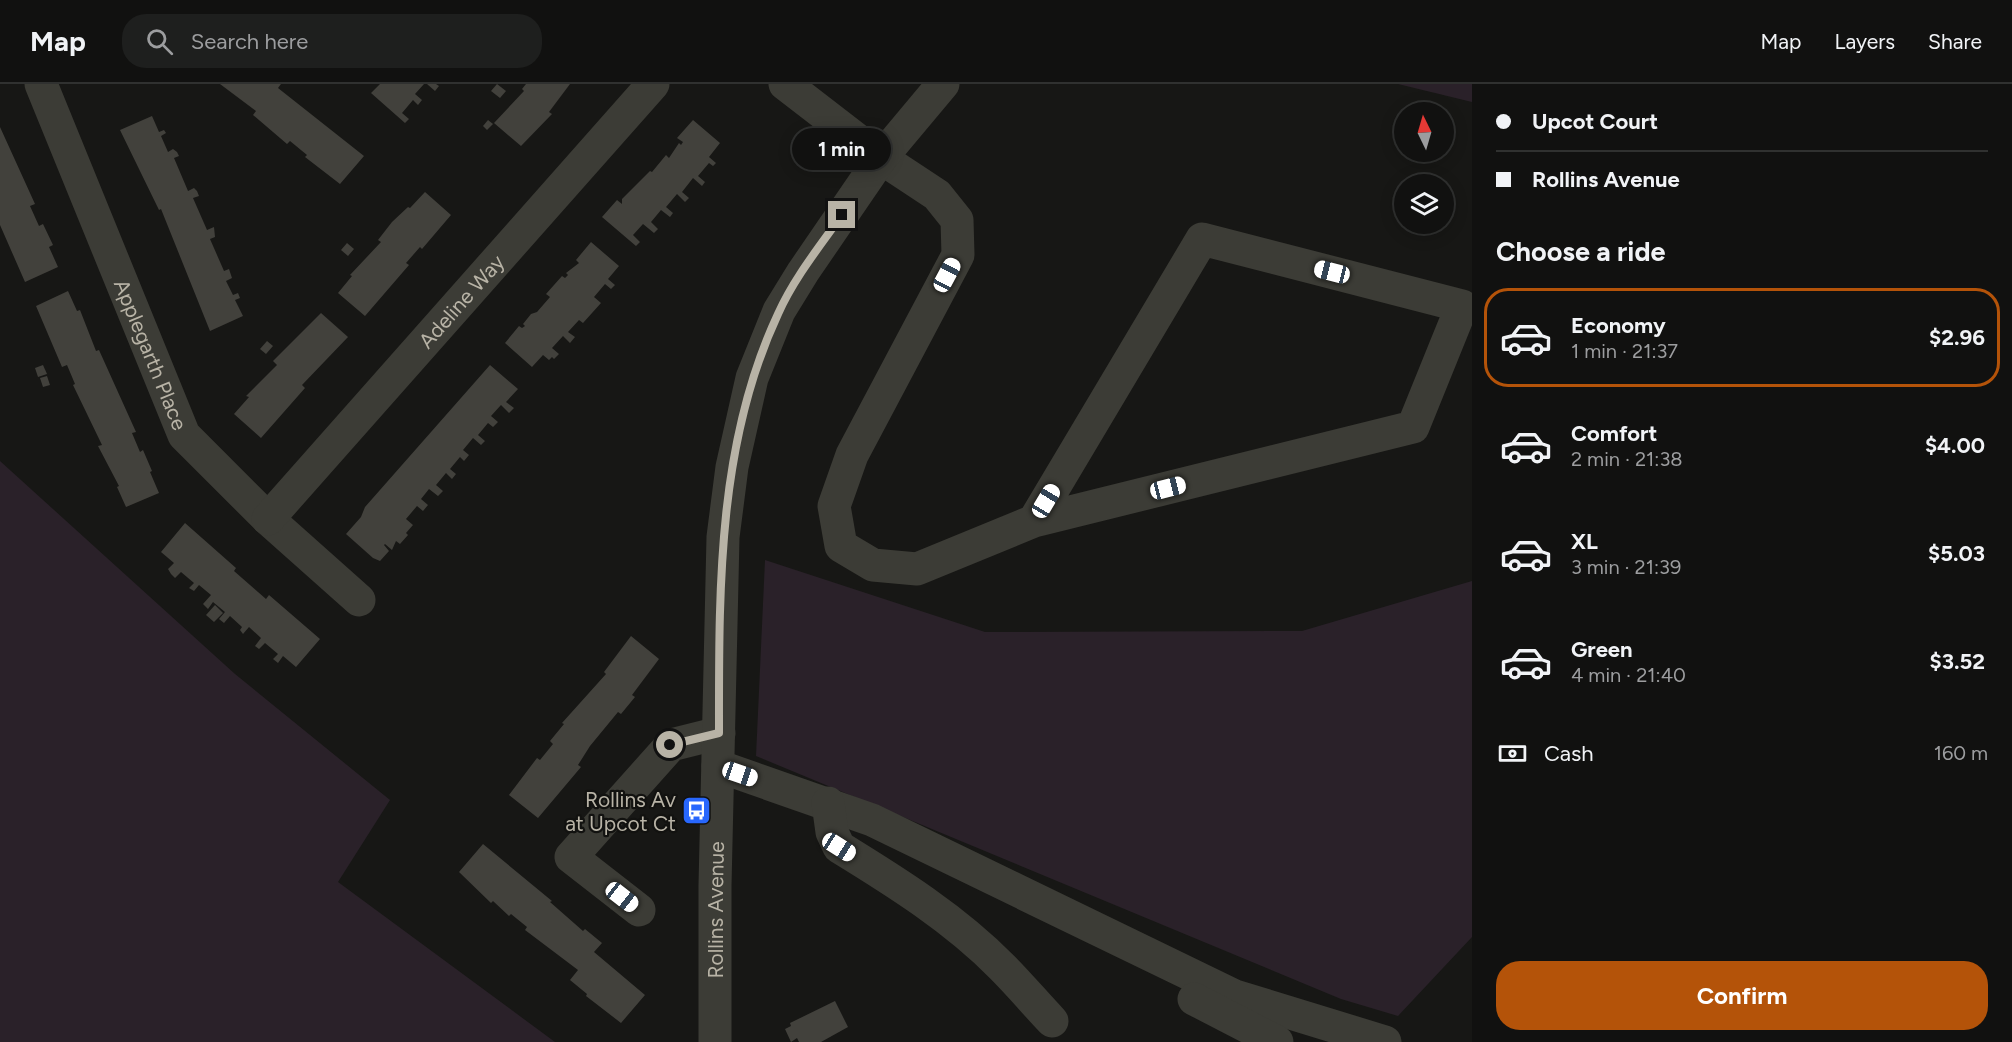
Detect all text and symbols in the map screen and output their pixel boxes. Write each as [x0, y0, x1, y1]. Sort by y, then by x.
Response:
search box [122, 14, 542, 68]
text: Map [30, 24, 86, 58]
icon: search [143, 25, 176, 58]
text: Search here [191, 28, 308, 55]
text: Map [1761, 29, 1801, 54]
text: Layers [1834, 29, 1895, 54]
text: Share [1928, 29, 1982, 54]
north arrow [1394, 102, 1454, 162]
map controls [1394, 102, 1454, 234]
text: Upcot Court [1532, 108, 1658, 135]
callout: 1 min [792, 128, 892, 170]
text: 1 min [818, 137, 865, 161]
text: Rollins Avenue [1532, 166, 1680, 193]
button: layers [1394, 174, 1454, 234]
route end [828, 201, 855, 228]
text: Choose a ride [1496, 235, 1665, 268]
street label: Adeline Way [413, 249, 509, 353]
car [931, 255, 963, 295]
car [1312, 259, 1352, 285]
street label: Applegarth Place [109, 275, 193, 433]
icon: car [1499, 311, 1553, 365]
text: Economy [1571, 312, 1666, 339]
text: $2.96 [1929, 324, 1985, 351]
text: 1 min · 21:37 [1571, 339, 1678, 363]
icon: car [1499, 419, 1553, 473]
text: Comfort [1571, 420, 1657, 447]
text: $4.00 [1925, 432, 1985, 459]
text: 2 min · 21:38 [1571, 447, 1683, 471]
car [1148, 475, 1188, 501]
car [1029, 481, 1063, 521]
icon: car [1499, 527, 1553, 581]
text: XL [1571, 528, 1598, 555]
text: $5.03 [1928, 540, 1985, 567]
text: 3 min · 21:39 [1571, 555, 1681, 579]
icon: car [1499, 635, 1553, 689]
text: Green [1571, 636, 1633, 663]
text: $3.52 [1930, 648, 1985, 675]
text: 4 min · 21:40 [1571, 663, 1686, 687]
route start [656, 731, 683, 758]
icon: cash [1496, 737, 1529, 770]
text: Cash [1544, 740, 1594, 767]
text: 160 m [1934, 741, 1988, 765]
car [720, 760, 760, 788]
place label: Rollins Av at Upcot Ct [565, 787, 676, 836]
bus stop icon: Rollins Av at Upcot Ct [681, 795, 713, 827]
car [819, 830, 859, 864]
street label: Rollins Avenue [702, 841, 729, 979]
car [602, 879, 642, 915]
button: Confirm [1496, 961, 1988, 1030]

